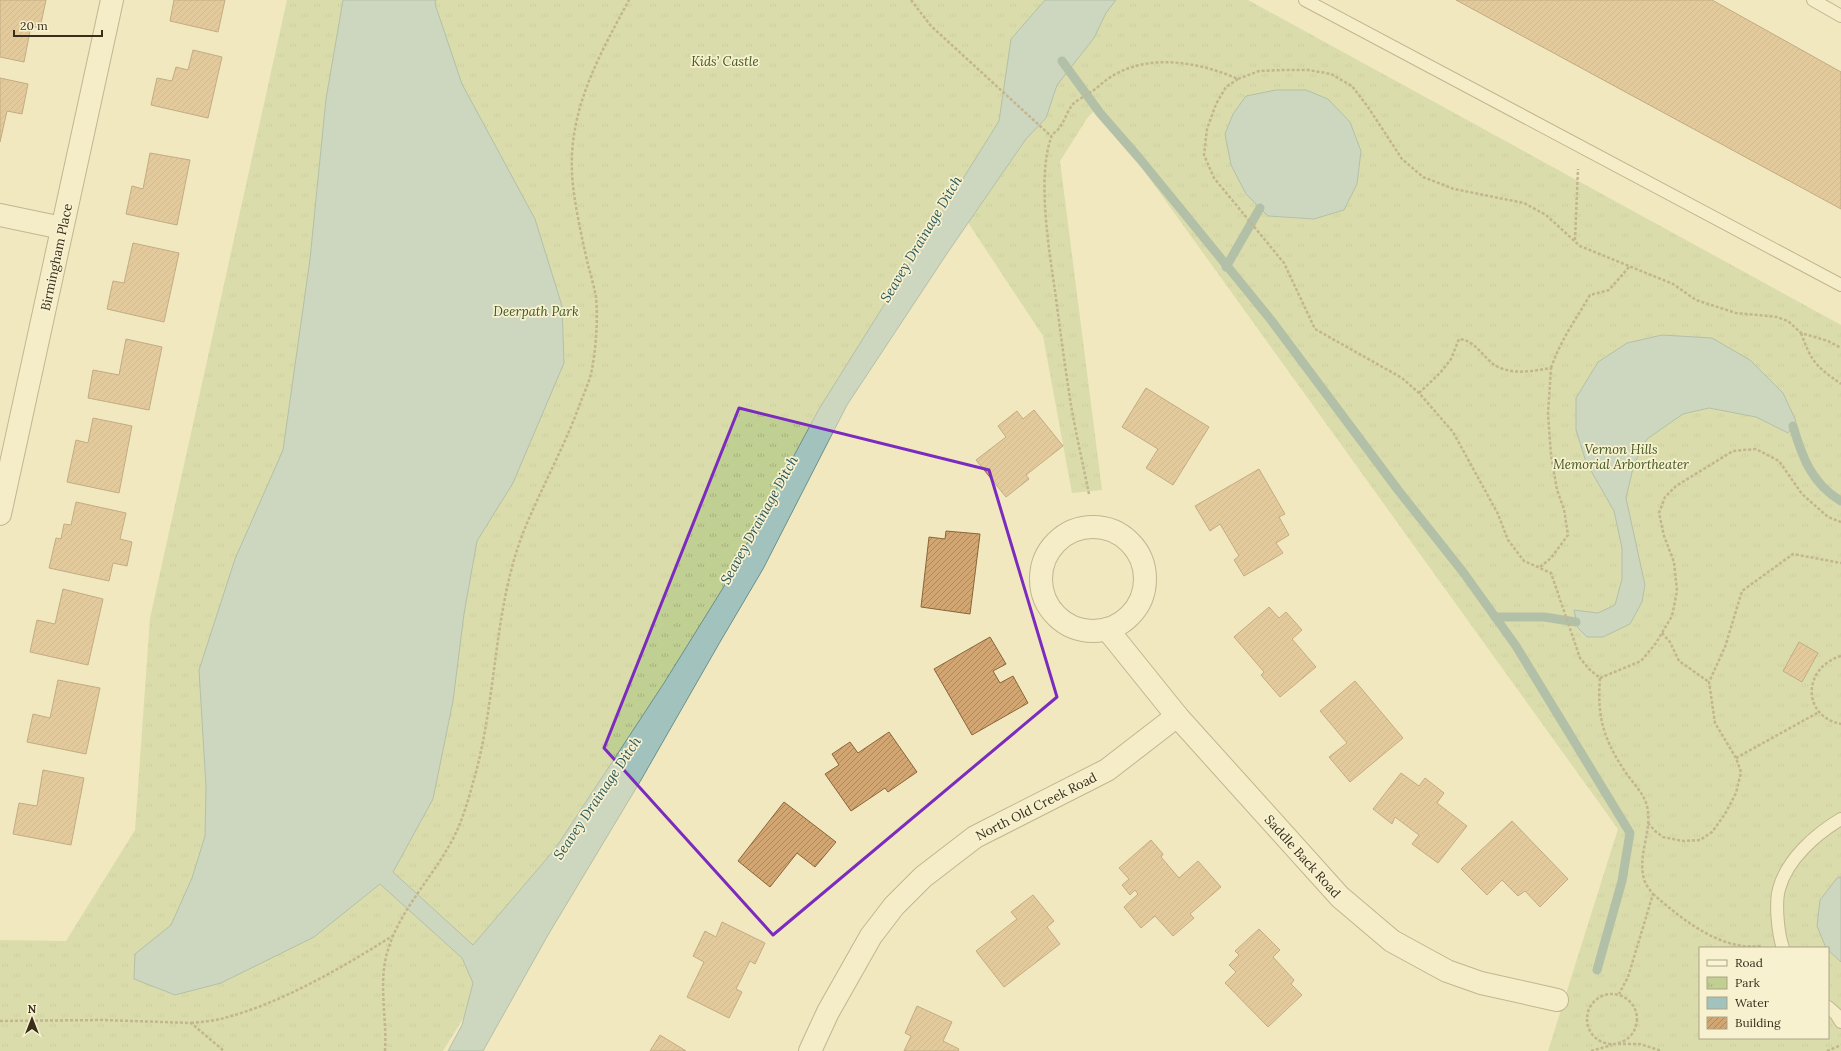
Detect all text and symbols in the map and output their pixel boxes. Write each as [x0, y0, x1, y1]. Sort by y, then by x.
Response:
scale bar [14, 12, 102, 38]
text: 20 m [20, 18, 48, 33]
park label: Kids’ Castle [691, 53, 759, 70]
water label: Seavey Drainage Ditch [876, 172, 966, 306]
street label: Birmingham Place [37, 202, 76, 312]
park label: Deerpath Park [493, 303, 579, 320]
park label: Vernon Hills Memorial Arbortheater [1553, 441, 1689, 473]
water label: Seavey Drainage Ditch [716, 453, 802, 587]
water label: Seavey Drainage Ditch [549, 733, 645, 863]
street label: North Old Creek Road [973, 768, 1100, 844]
street label: Saddle Back Road [1261, 811, 1345, 902]
legend [1699, 947, 1829, 1039]
text: Road [1735, 955, 1763, 970]
text: Park [1735, 975, 1761, 990]
text: Water [1735, 995, 1770, 1010]
north arrow [12, 999, 52, 1039]
text: N [28, 1002, 37, 1016]
text: Building [1735, 1015, 1781, 1030]

